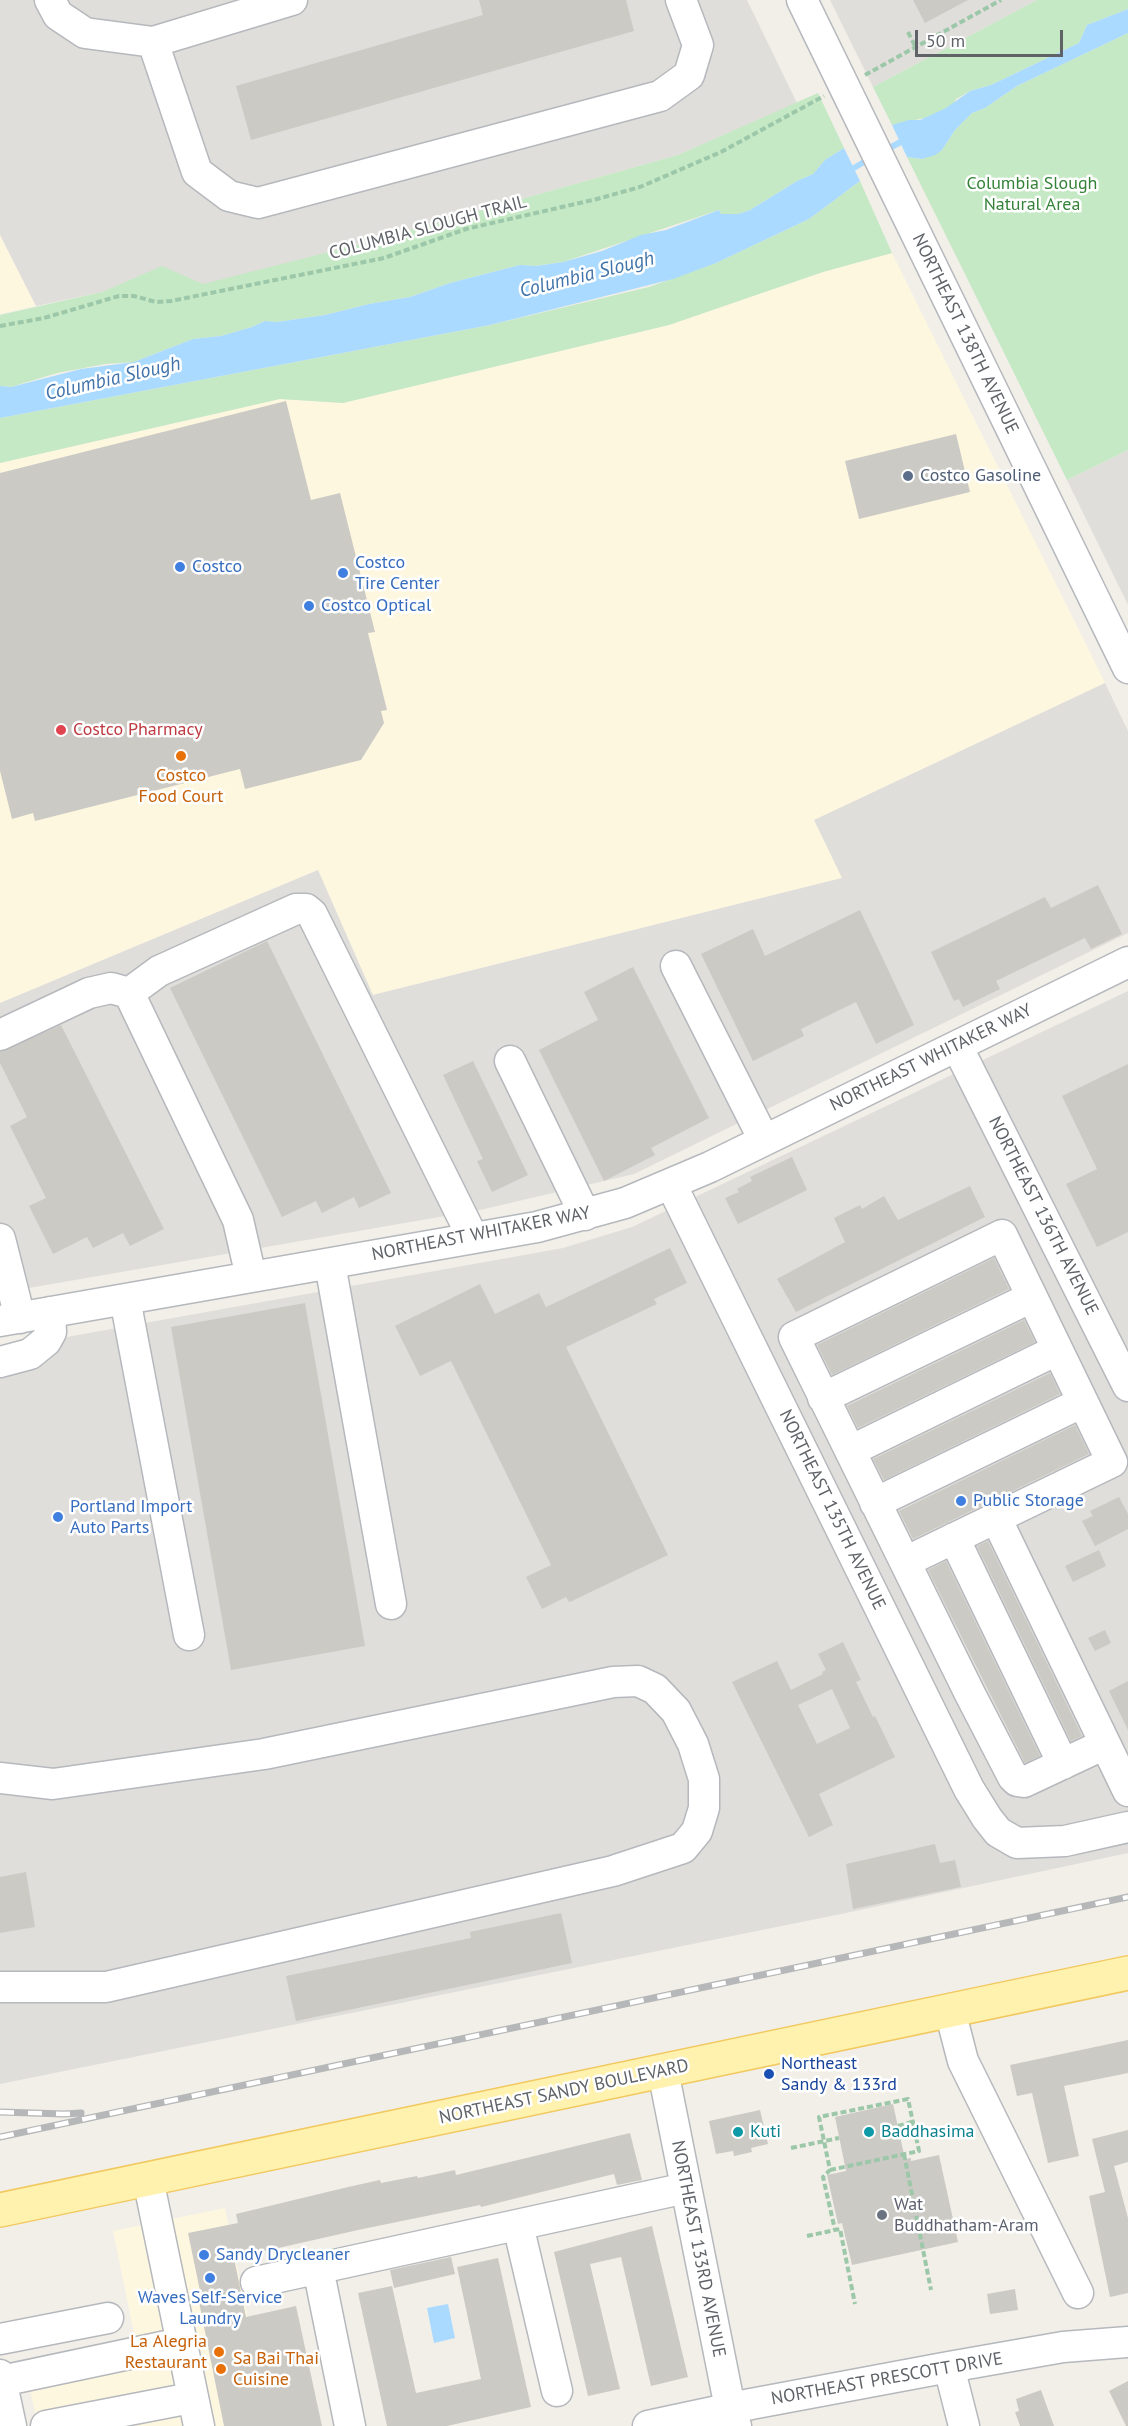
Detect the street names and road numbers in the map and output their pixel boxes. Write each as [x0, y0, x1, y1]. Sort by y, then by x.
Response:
street label: COLUMBIA SLOUGH TRAIL [327, 191, 529, 265]
street label: NORTHEAST 138TH AVENUE [907, 230, 1023, 438]
street label: NORTHEAST WHITAKER WAY [826, 1000, 1036, 1116]
street label: NORTHEAST 136TH AVENUE [983, 1113, 1103, 1319]
street label: NORTHEAST WHITAKER WAY [370, 1202, 592, 1266]
street label: NORTHEAST 135TH AVENUE [774, 1406, 890, 1614]
street label: NORTHEAST SANDY BOULEVARD [437, 2055, 691, 2129]
street label: NORTHEAST 133RD AVENUE [666, 2139, 730, 2359]
street label: NORTHEAST PRESCOTT DRIVE [770, 2348, 1004, 2410]

